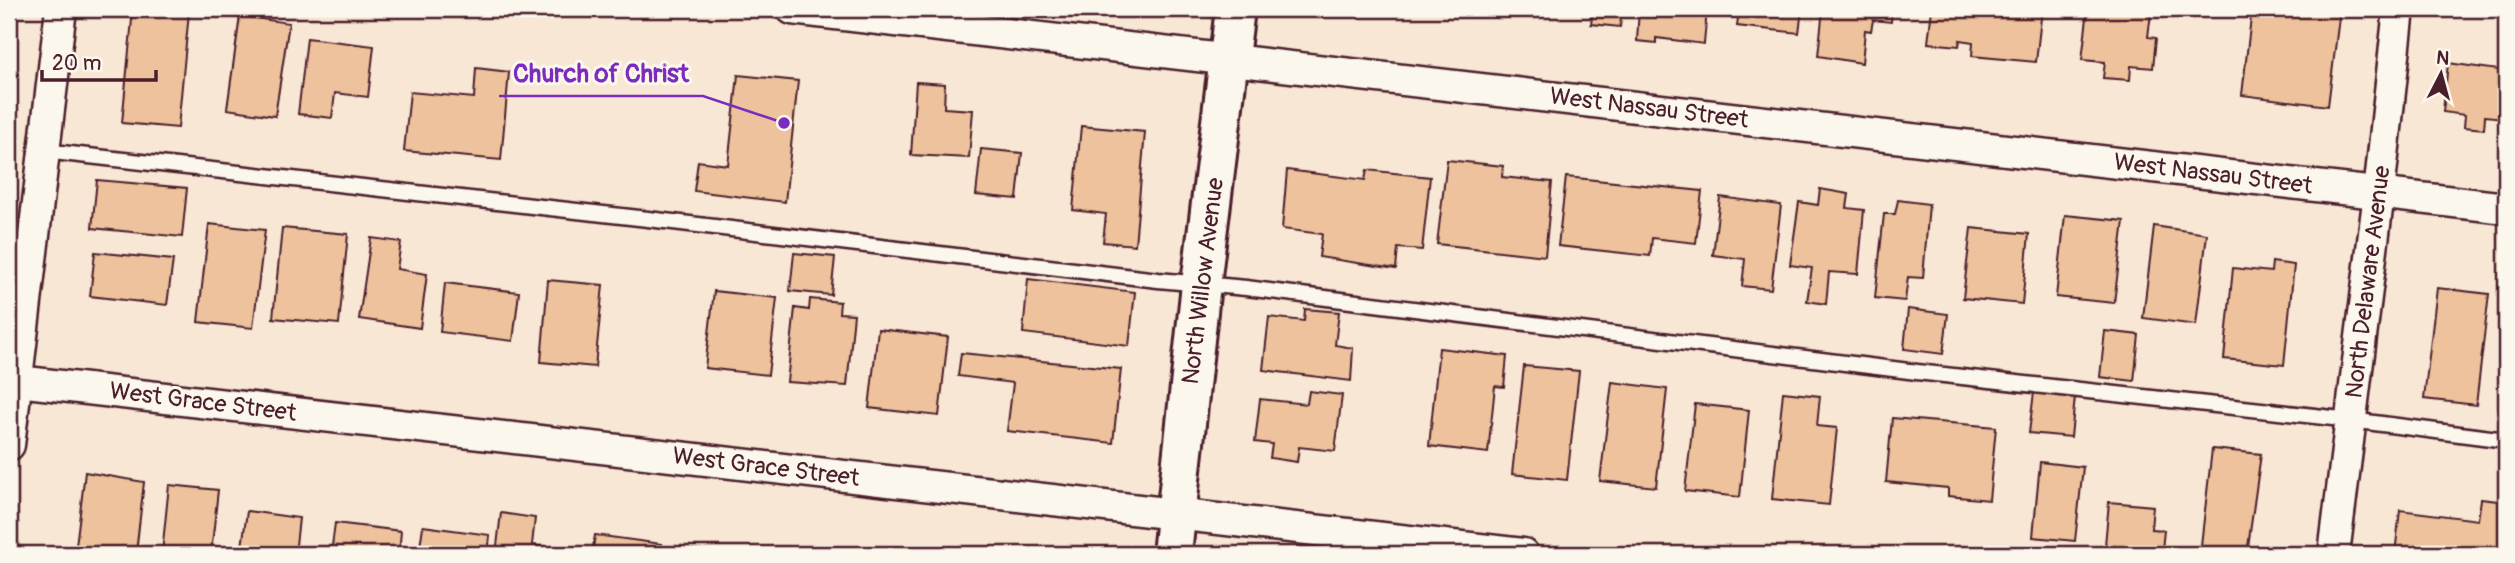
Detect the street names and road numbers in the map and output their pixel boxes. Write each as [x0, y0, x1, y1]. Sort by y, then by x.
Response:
street label: West Nassau Street [1548, 81, 1750, 135]
street label: West Nassau Street [2112, 147, 2314, 201]
street label: North Delaware Avenue [2339, 164, 2397, 400]
street label: North Willow Avenue [1176, 176, 1230, 386]
street label: West Grace Street [108, 376, 298, 428]
street label: West Grace Street [671, 441, 861, 493]

